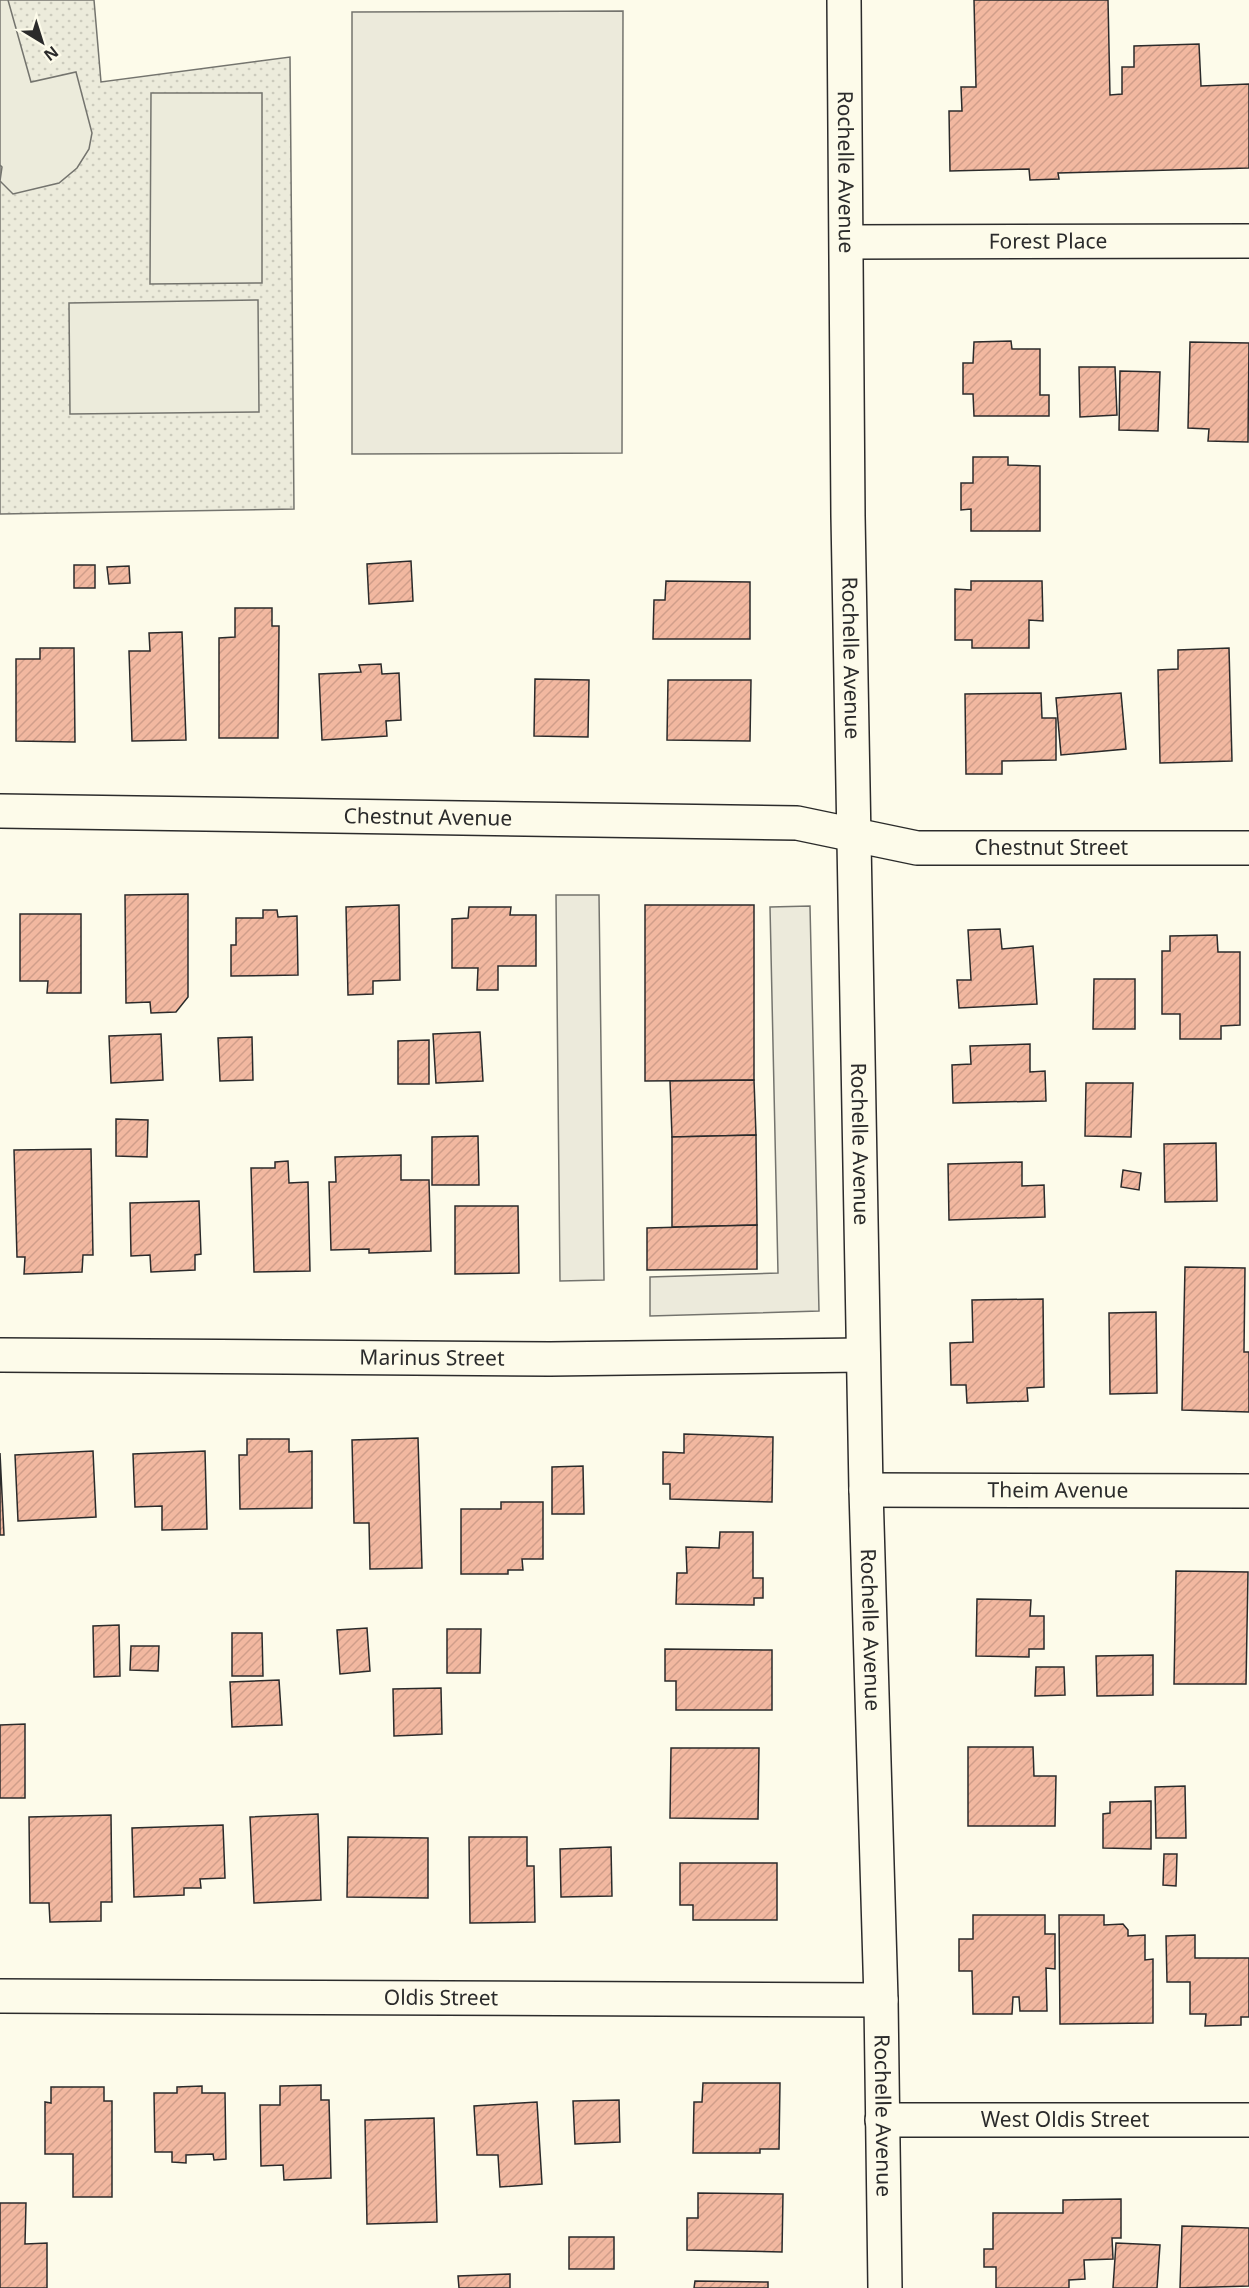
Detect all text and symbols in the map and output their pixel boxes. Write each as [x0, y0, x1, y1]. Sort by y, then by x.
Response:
north arrow [12, 12, 72, 72]
text: N [39, 41, 63, 66]
street label: Rochelle Avenue [832, 91, 861, 253]
street label: Forest Place [989, 226, 1107, 255]
street label: Rochelle Avenue [836, 576, 867, 740]
street label: Chestnut Avenue [343, 801, 512, 832]
street label: Chestnut Street [975, 833, 1128, 861]
street label: Rochelle Avenue [845, 1062, 876, 1225]
street label: Marinus Street [359, 1343, 505, 1372]
street label: Theim Avenue [988, 1475, 1128, 1504]
street label: Rochelle Avenue [855, 1548, 887, 1711]
street label: Oldis Street [384, 1983, 499, 2011]
street label: Rochelle Avenue [868, 2034, 899, 2197]
street label: West Oldis Street [981, 2105, 1150, 2133]

